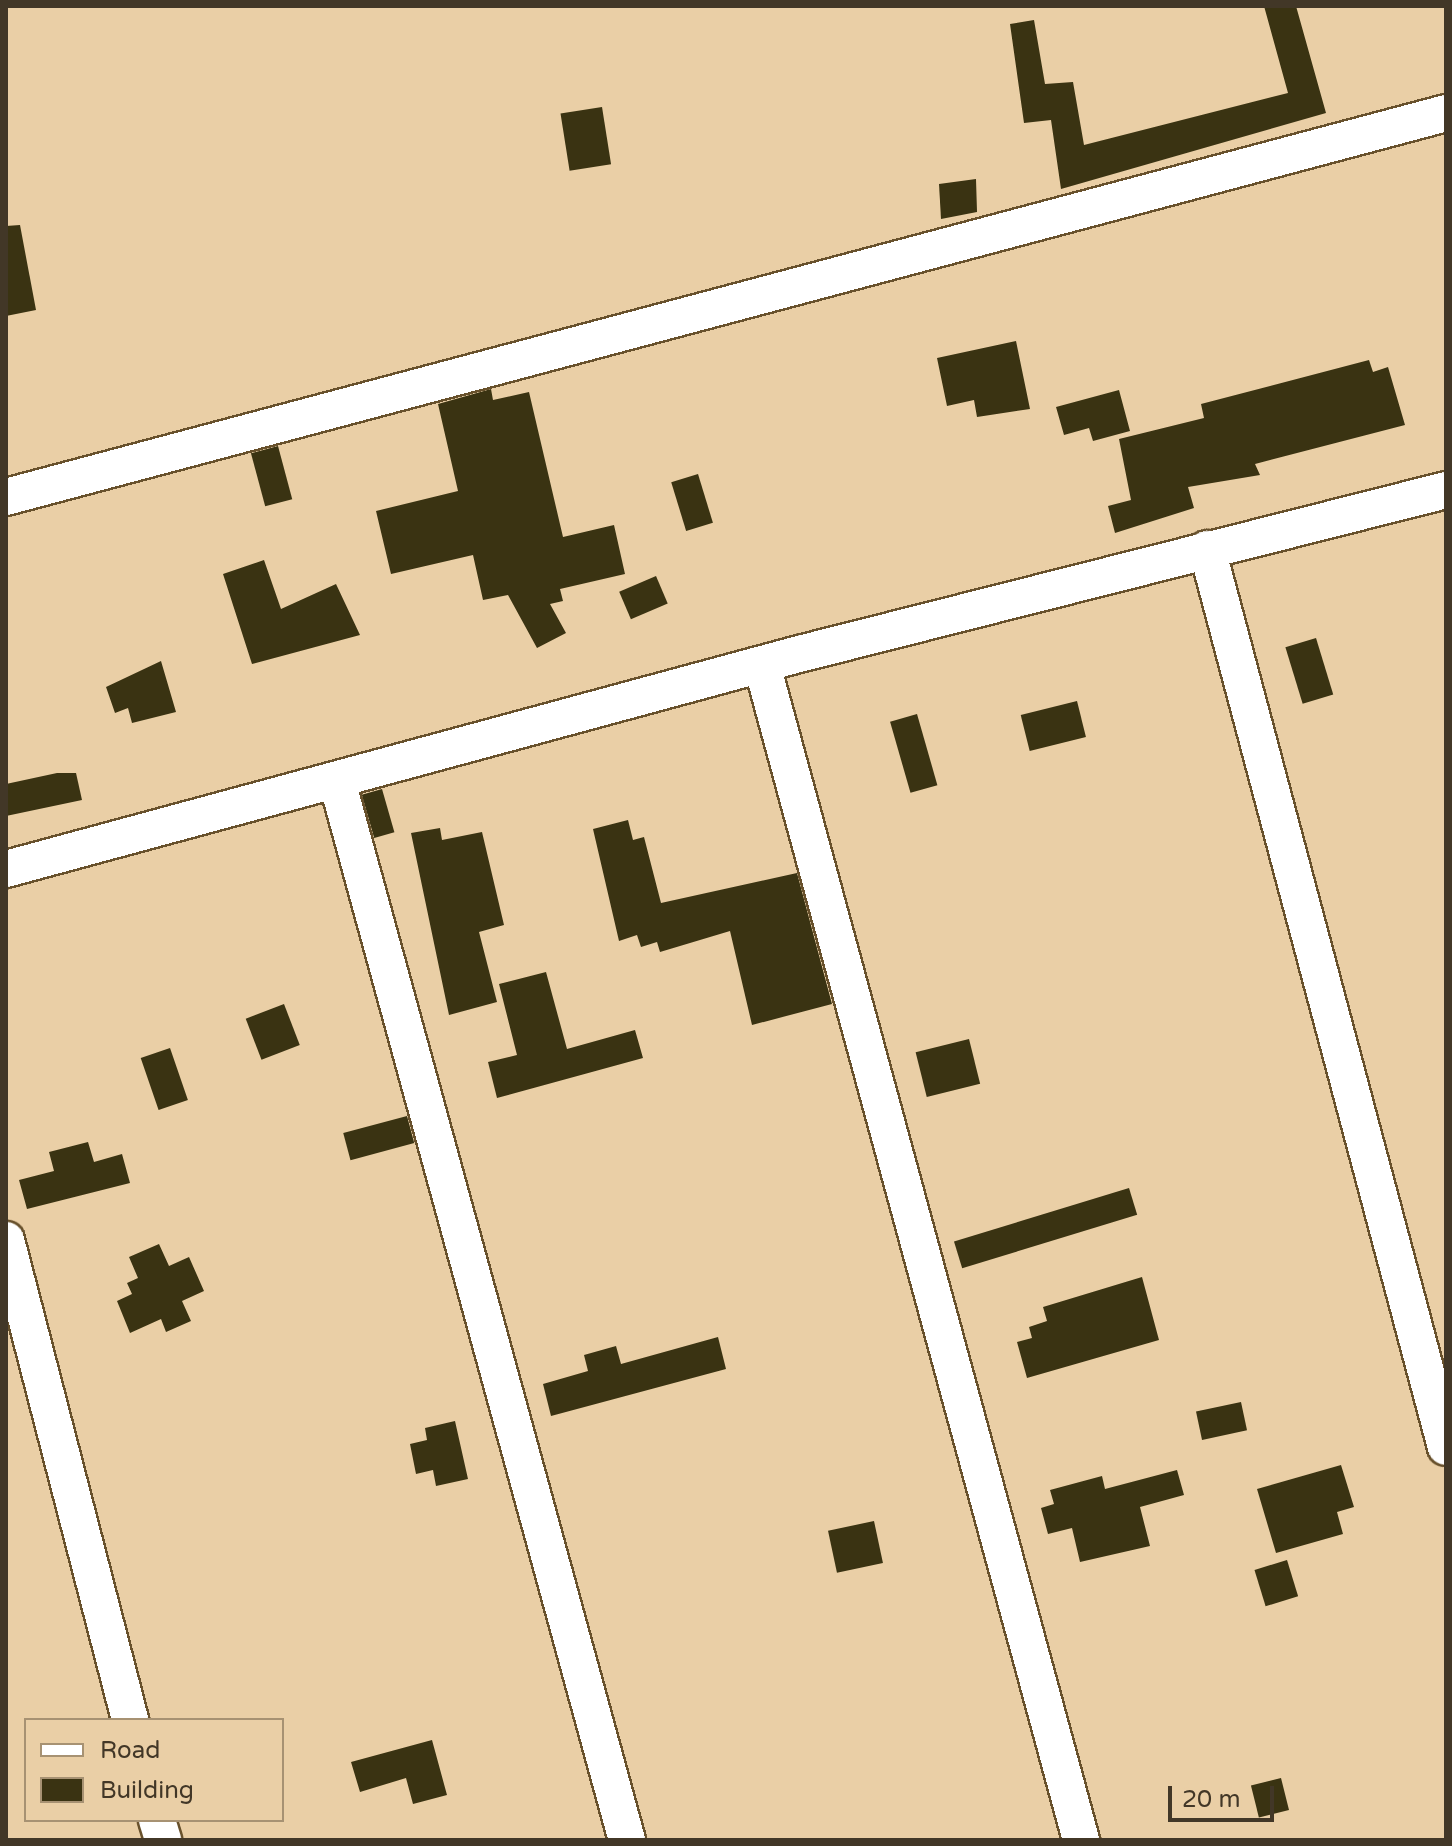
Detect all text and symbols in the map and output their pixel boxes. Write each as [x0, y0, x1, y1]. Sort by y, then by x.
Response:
legend [24, 1718, 284, 1822]
text: Road [100, 1736, 160, 1765]
scale bar [1172, 1770, 1278, 1820]
text: Building [100, 1776, 194, 1805]
text: 20 m [1182, 1785, 1240, 1814]

